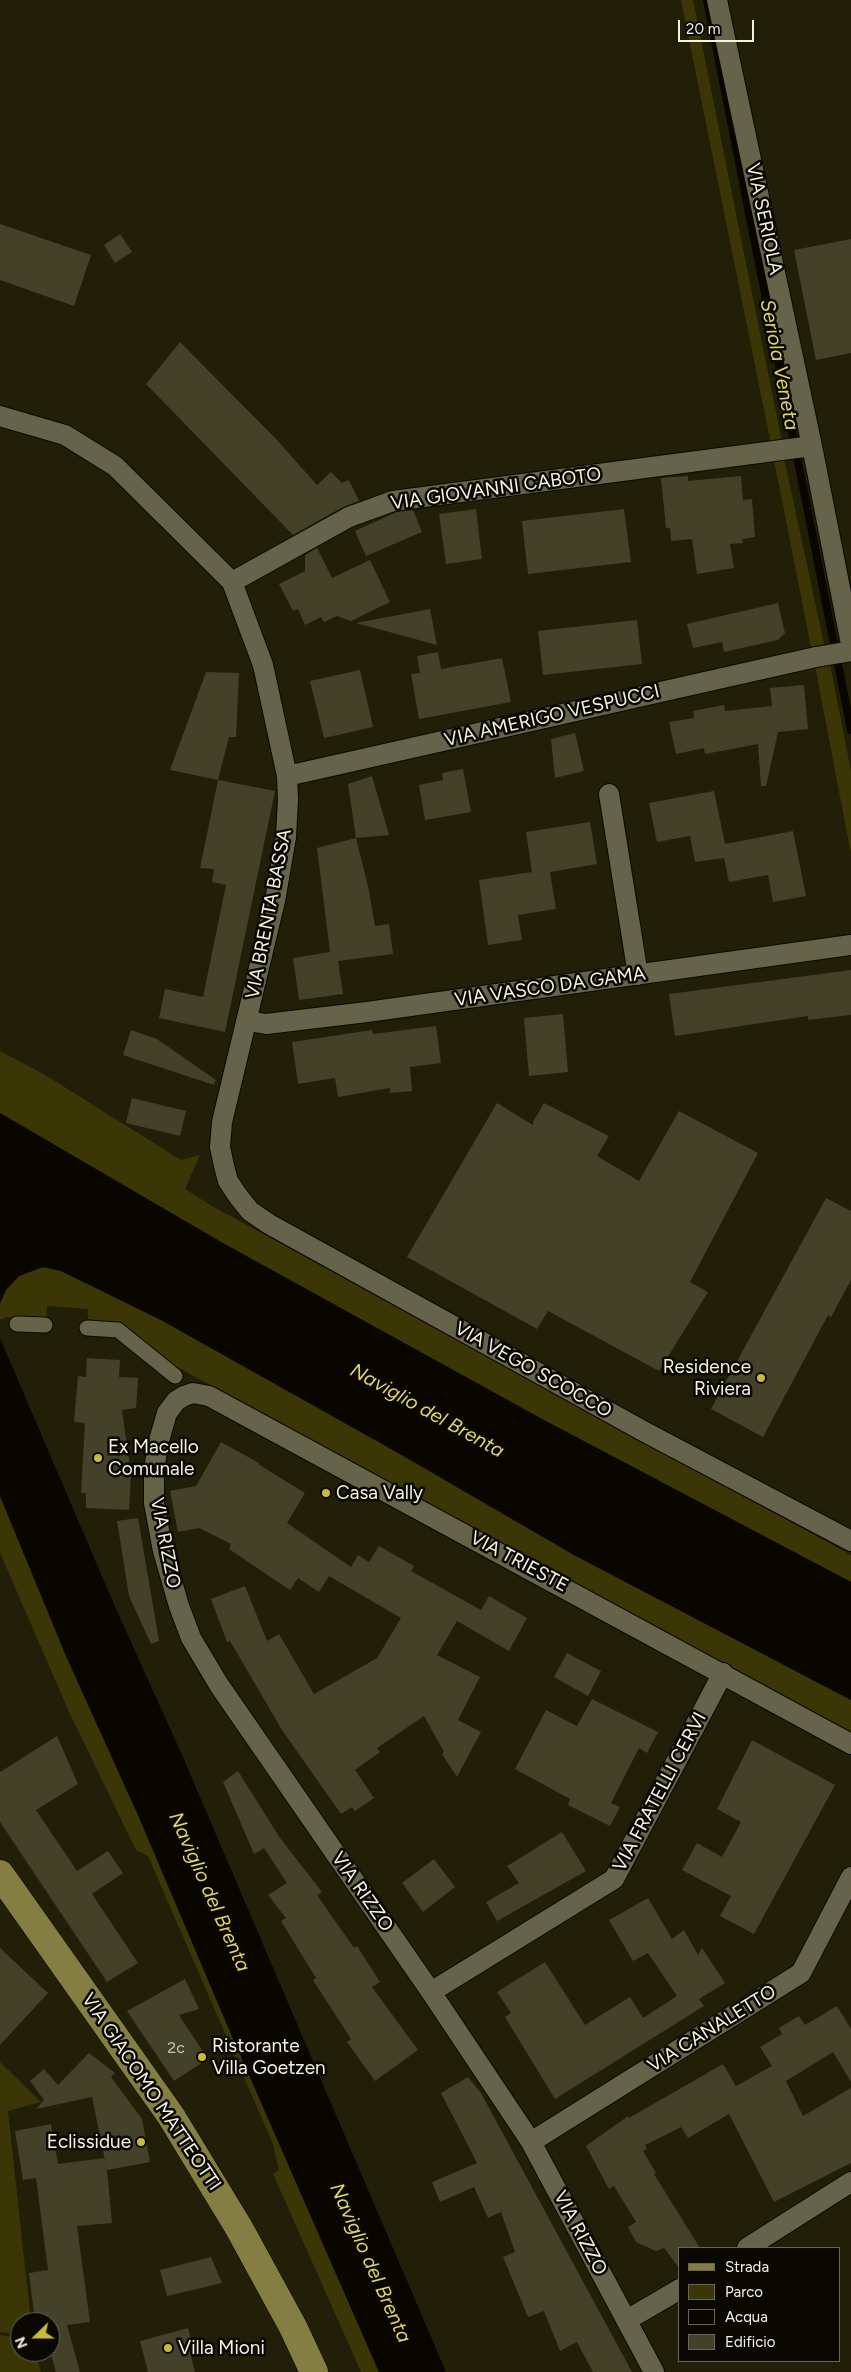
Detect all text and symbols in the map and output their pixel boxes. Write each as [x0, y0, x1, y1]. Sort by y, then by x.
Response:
scale bar [681, 10, 757, 42]
text: 20 m [686, 20, 720, 38]
street label: VIA SERIOLA [741, 161, 787, 277]
water label: Seriola Veneta [755, 297, 803, 433]
street label: VIA GIOVANNI CABOTO [389, 463, 603, 515]
street label: VIA AMERIGO VESPUCCI [442, 680, 662, 752]
street label: VIA BRENTA BASSA [241, 827, 297, 1001]
street label: VIA VASCO DA GAMA [453, 962, 647, 1012]
street label: VIA VEGO SCOCCO [450, 1317, 616, 1423]
place label: Residence Riviera [663, 1356, 751, 1400]
water label: Naviglio del Brenta [346, 1359, 508, 1463]
marker: Residence Riviera [755, 1372, 767, 1384]
place label: Ex Macello Comunale [108, 1436, 199, 1480]
marker: Ex Macello Comunale [92, 1452, 104, 1464]
place label: Casa Vally [336, 1482, 423, 1504]
marker: Casa Vally [320, 1487, 332, 1499]
street label: VIA RIZZO [145, 1496, 185, 1590]
street label: VIA TRIESTE [466, 1527, 572, 1597]
street label: VIA FRATELLI CERVI [608, 1708, 712, 1876]
water label: Naviglio del Brenta [163, 1808, 255, 1976]
street label: VIA RIZZO [326, 1848, 398, 1936]
street label: VIA CANALETTO [644, 1980, 780, 2078]
street label: VIA GIACOMO MATTEOTTI [76, 1989, 226, 2195]
place label: Ristorante Villa Goetzen [212, 2035, 326, 2079]
house number: 2c [167, 2038, 185, 2058]
marker: Ristorante Villa Goetzen [196, 2051, 208, 2063]
place label: Eclissidue [47, 2131, 131, 2153]
marker: Eclissidue [135, 2136, 147, 2148]
water label: Naviglio del Brenta [324, 2179, 416, 2347]
street label: VIA RIZZO [548, 2187, 612, 2279]
legend [678, 2247, 841, 2362]
text: Strada [725, 2258, 769, 2276]
text: Parco [725, 2283, 763, 2301]
text: Acqua [725, 2308, 768, 2326]
north arrow [10, 2312, 60, 2362]
text: Edificio [725, 2333, 775, 2351]
text: N [12, 2334, 31, 2351]
place label: Villa Mioni [178, 2337, 265, 2359]
marker: Villa Mioni [162, 2342, 174, 2354]

